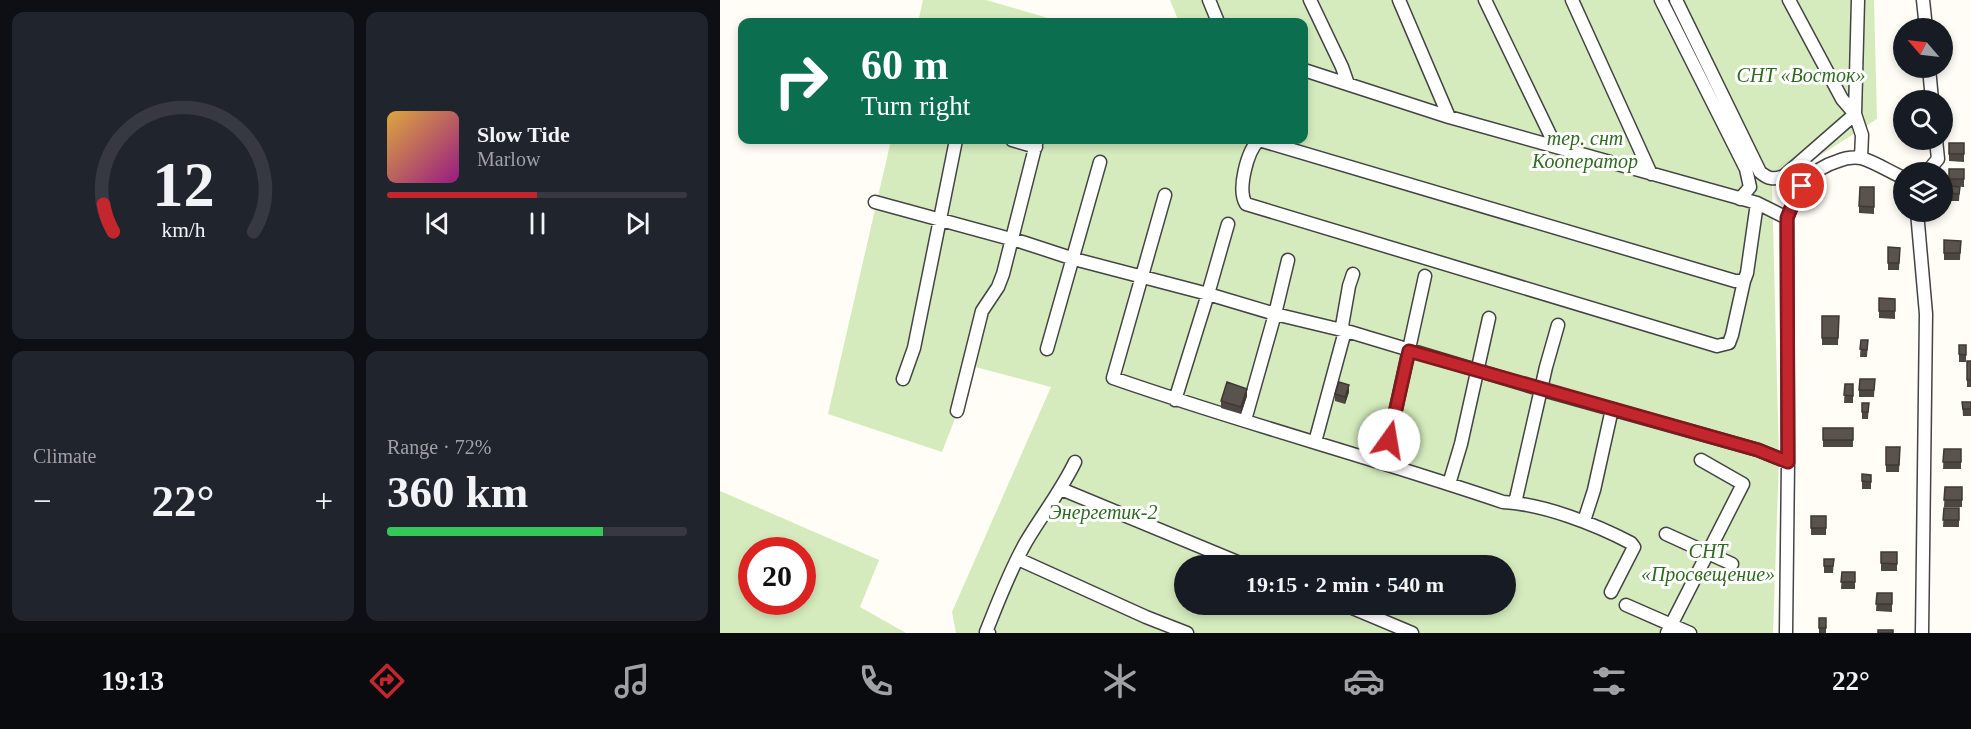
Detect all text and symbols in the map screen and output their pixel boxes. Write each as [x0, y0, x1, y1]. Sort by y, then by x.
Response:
north arrow [1893, 18, 1953, 78]
map controls [1893, 18, 1953, 222]
icon: right [762, 42, 840, 120]
text: 60 m [861, 42, 949, 88]
park label: СНТ «Восток» [1737, 64, 1865, 86]
button: search [1893, 90, 1953, 150]
text: Turn right [861, 91, 970, 121]
text: Slow Tide [477, 122, 570, 147]
park label: тер. снт Кооператор [1531, 127, 1638, 173]
text: Marlow [477, 148, 540, 170]
text: 12 [152, 151, 214, 220]
pin [1776, 160, 1827, 211]
button: layers [1893, 162, 1953, 222]
icon: arrive [1785, 169, 1818, 202]
icon: previous [421, 207, 454, 240]
icon: pause [521, 207, 554, 240]
icon: next [621, 207, 654, 240]
text: km/h [161, 219, 205, 243]
position arrow [1357, 408, 1421, 472]
text: Range · 72% [387, 436, 491, 458]
text: Climate [33, 445, 96, 467]
text: 360 km [387, 467, 528, 517]
text: 22° [152, 476, 215, 526]
text: − [33, 483, 52, 519]
text: + [314, 483, 333, 519]
park label: Энергетик-2 [1049, 501, 1157, 524]
speed limit sign: 20 [738, 537, 816, 615]
park label: СНТ «Просвещение» [1641, 540, 1775, 586]
text: 19:15 · 2 min · 540 m [1246, 572, 1444, 597]
icon: directions [366, 660, 408, 702]
icon: music [611, 660, 653, 702]
icon: phone [855, 660, 897, 702]
icon: climate [1099, 660, 1141, 702]
icon: car [1343, 660, 1385, 702]
icon: filters [1588, 660, 1630, 702]
text: 19:13 [101, 666, 164, 696]
text: 22° [1832, 666, 1870, 696]

